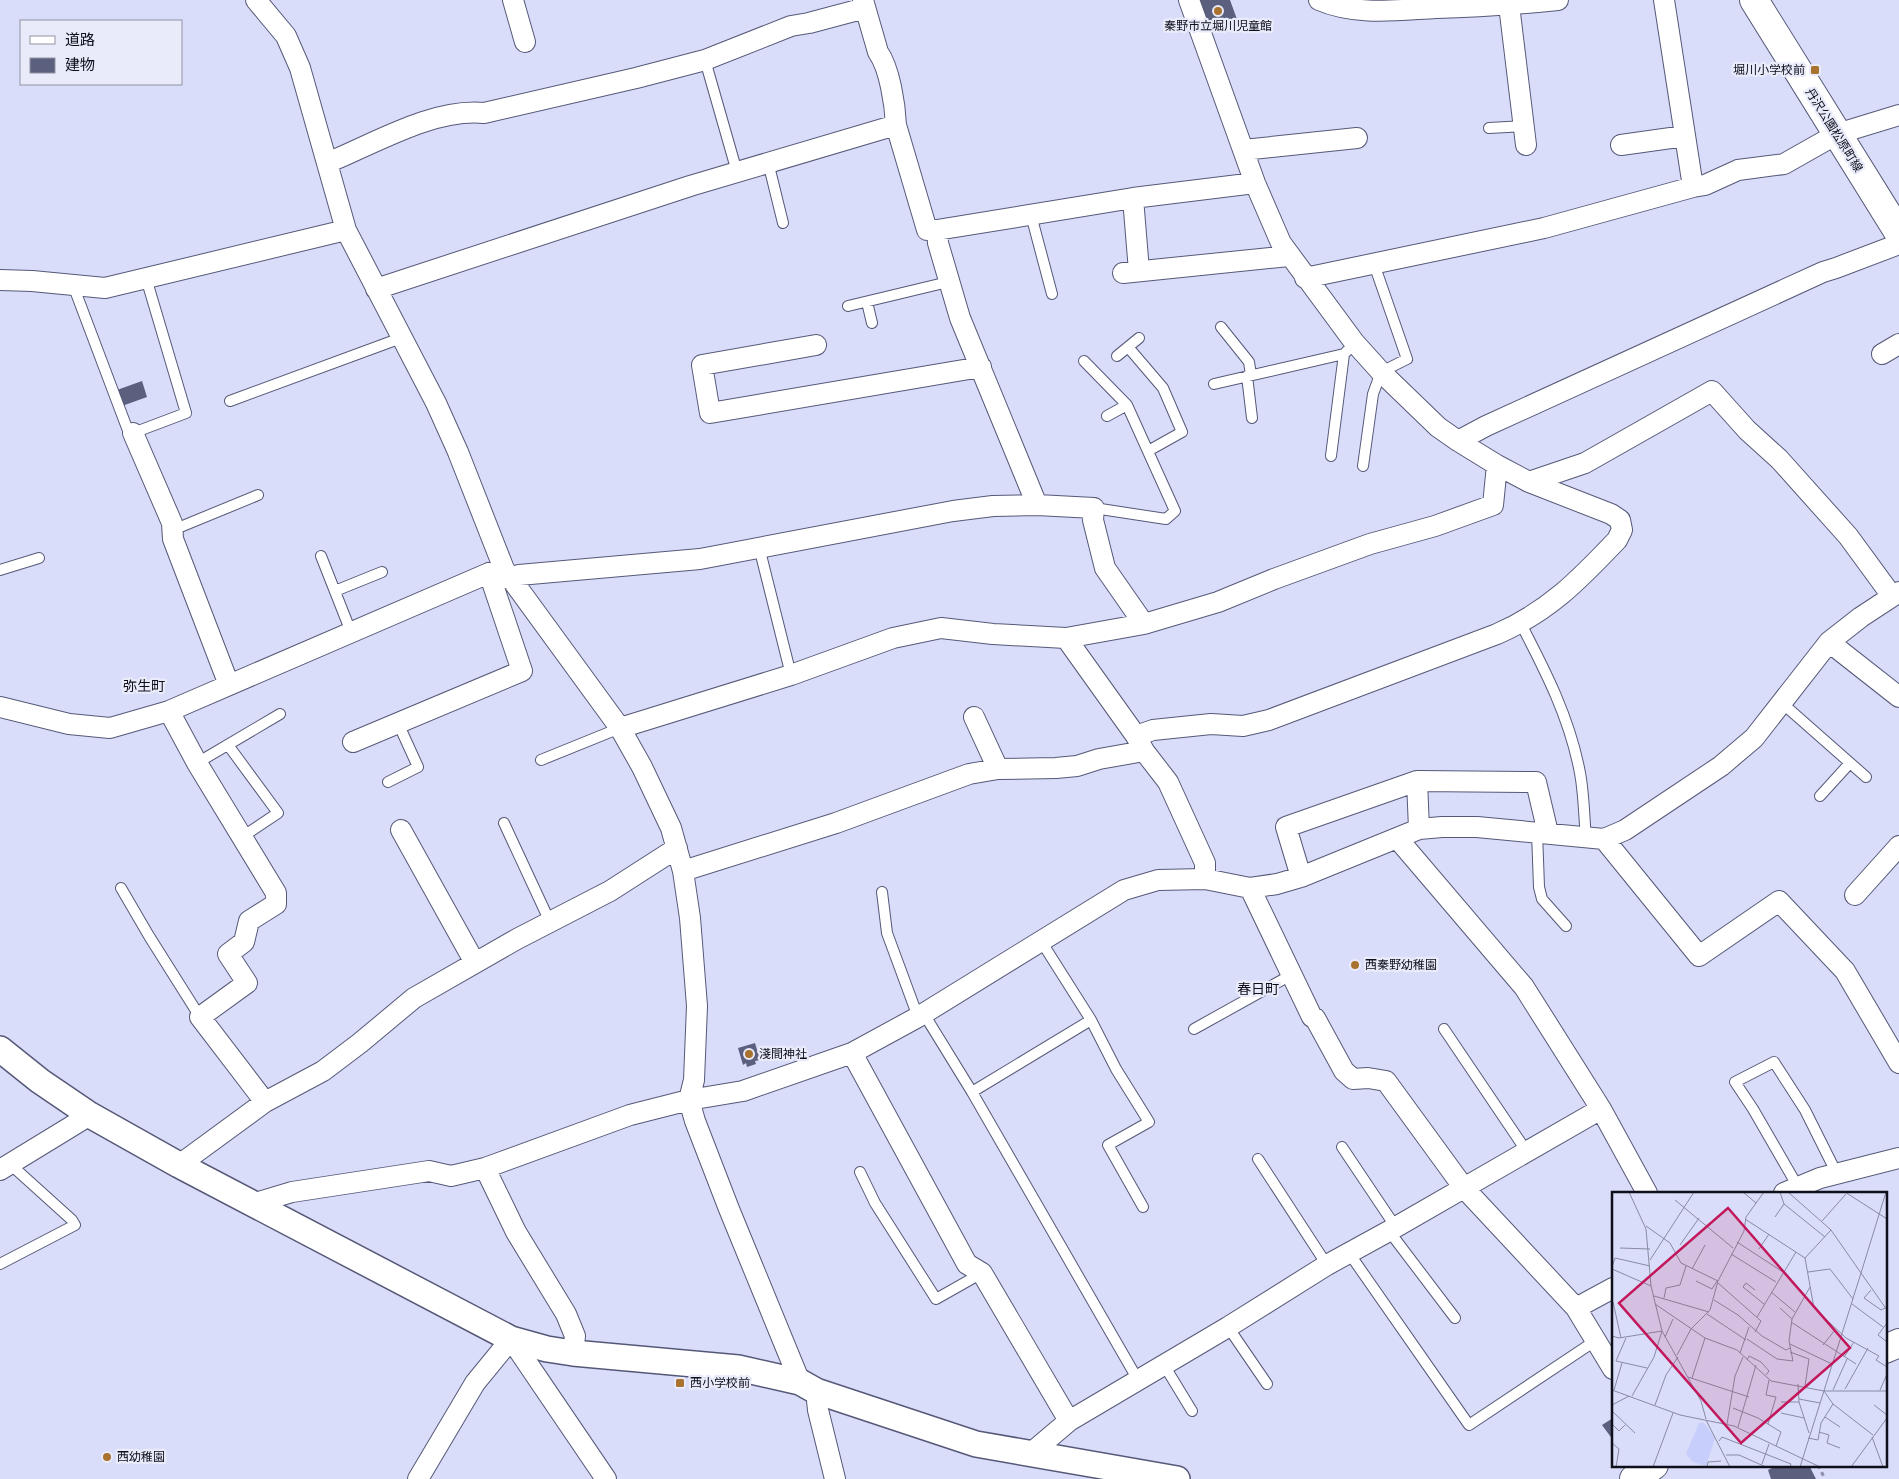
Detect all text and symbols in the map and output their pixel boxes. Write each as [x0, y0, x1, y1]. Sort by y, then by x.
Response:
marker: 秦野市立堀川児童館 [1212, 5, 1224, 17]
place label: 秦野市立堀川児童館 [1164, 18, 1272, 33]
legend [20, 20, 182, 85]
text: 道路 [65, 30, 95, 49]
text: 建物 [65, 55, 95, 74]
place label: 堀川小学校前 [1733, 62, 1805, 77]
marker: 堀川小学校前 [1809, 64, 1821, 76]
street label: 丹沢公園松原町線 [1803, 85, 1866, 174]
district label: 弥生町 [123, 677, 165, 695]
place label: 西秦野幼稚園 [1365, 957, 1437, 972]
marker: 西秦野幼稚園 [1349, 959, 1361, 971]
district label: 春日町 [1237, 980, 1279, 998]
place label: 淺間神社 [759, 1046, 807, 1061]
marker: 淺間神社 [743, 1048, 755, 1060]
inset map [1612, 1192, 1886, 1466]
place label: 西小学校前 [690, 1375, 750, 1390]
marker: 西小学校前 [674, 1377, 686, 1389]
place label: 西幼稚園 [117, 1449, 165, 1464]
marker: 西幼稚園 [101, 1451, 113, 1463]

